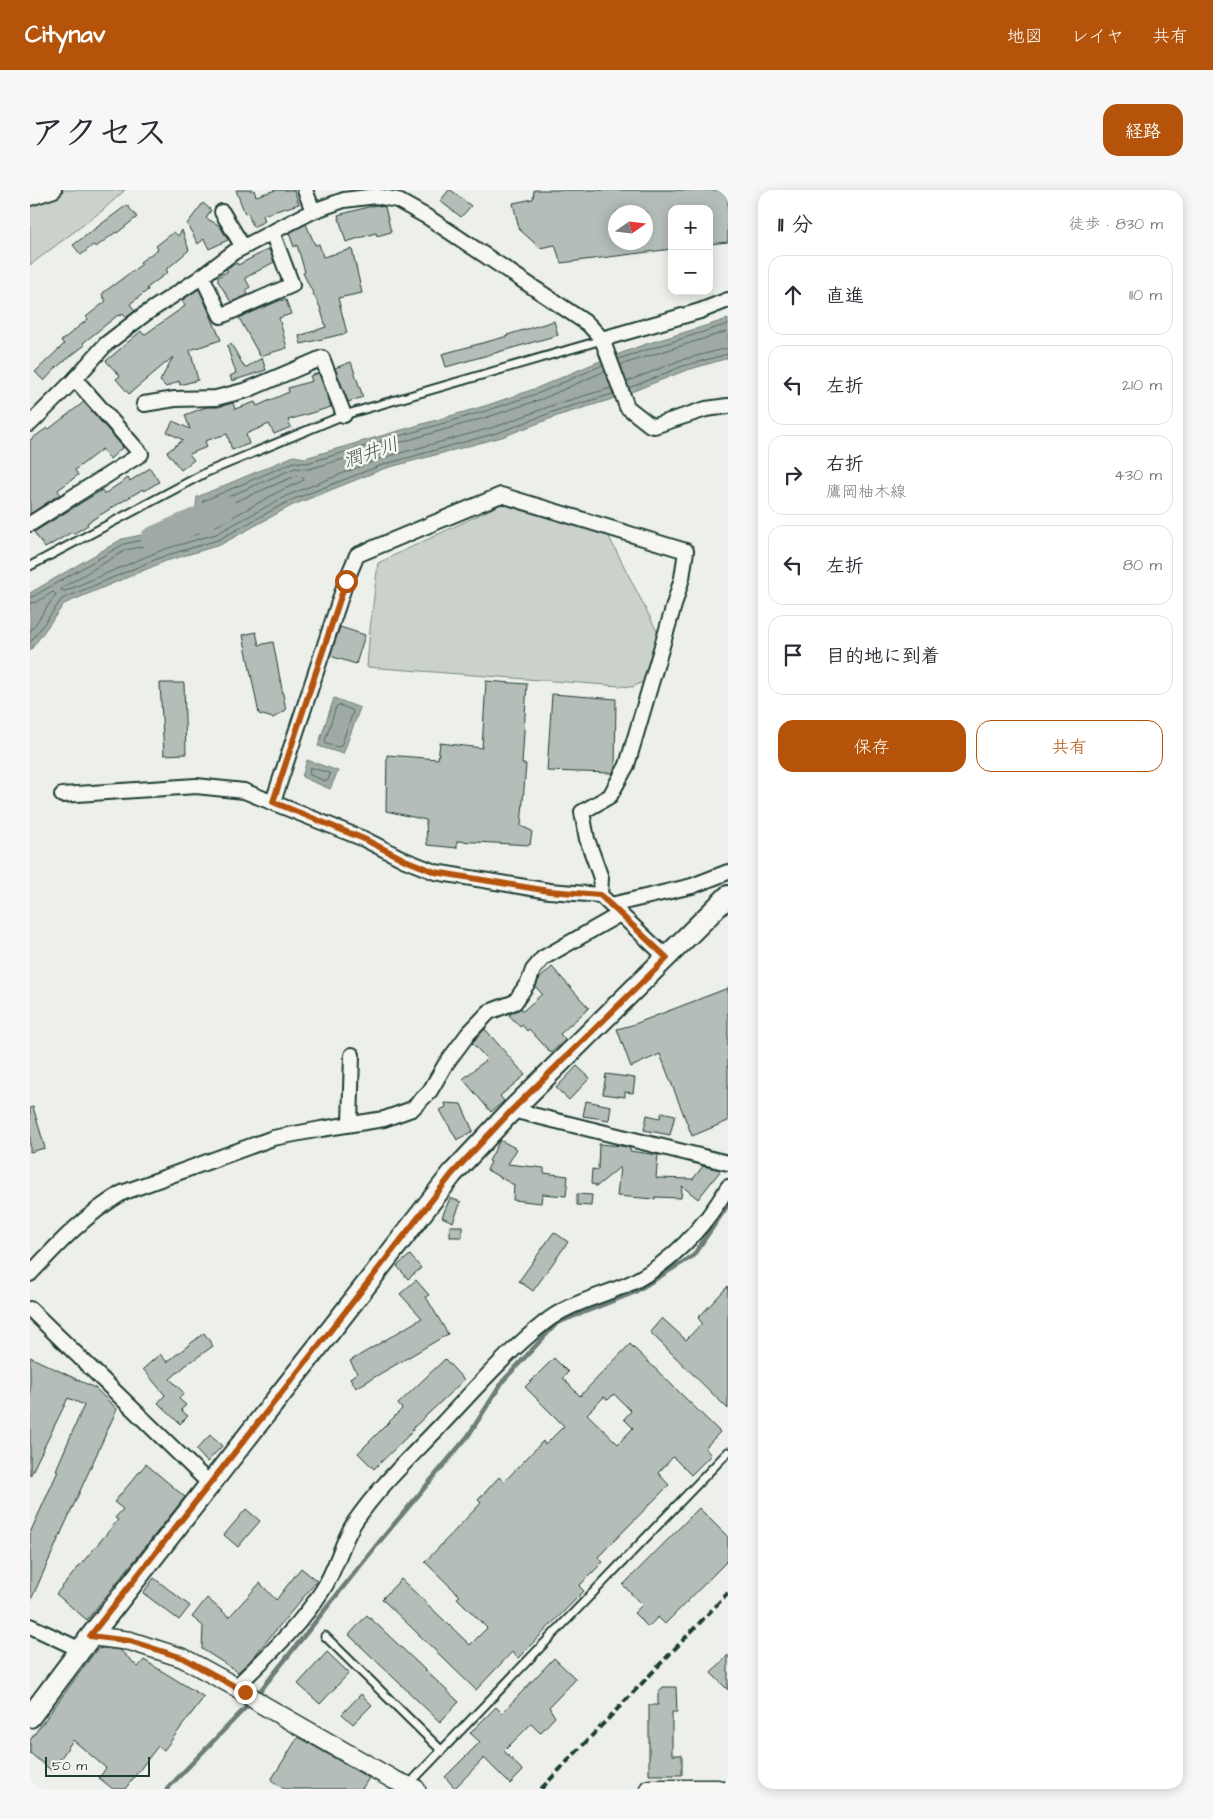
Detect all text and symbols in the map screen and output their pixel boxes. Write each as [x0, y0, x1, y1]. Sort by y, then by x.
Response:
text: Citynav [25, 18, 105, 52]
text: 地図 [1007, 24, 1043, 49]
text: レイヤ [1071, 24, 1124, 49]
text: 共有 [1152, 24, 1188, 49]
button: 経路 [1103, 104, 1183, 156]
text: アクセス [30, 109, 168, 158]
north arrow [608, 205, 653, 250]
map controls [668, 205, 713, 295]
button: + [668, 205, 713, 250]
text: 11 分 [778, 210, 813, 239]
text: 徒歩 · 830 m [1068, 213, 1163, 235]
button: − [668, 250, 713, 295]
icon: ahead [779, 281, 807, 309]
text: 直進 [826, 283, 864, 310]
text: 110 m [1129, 284, 1162, 306]
icon: left [779, 371, 807, 399]
text: 左折 [826, 373, 864, 400]
text: 210 m [1122, 374, 1162, 396]
water label: 潤井川 [340, 431, 402, 475]
text: 右折 [826, 451, 864, 478]
icon: right [779, 461, 807, 489]
text: 430 m [1114, 464, 1162, 486]
text: 鷹岡柚木線 [826, 481, 906, 503]
icon: left [779, 551, 807, 579]
text: 左折 [826, 553, 864, 580]
text: 80 m [1123, 554, 1162, 576]
route start [335, 570, 358, 593]
icon: arrive [779, 641, 807, 669]
text: 目的地に到着 [826, 643, 940, 670]
button: 保存 [778, 720, 966, 772]
button: 共有 [976, 720, 1163, 772]
route end [234, 1681, 257, 1704]
scale bar [45, 1754, 150, 1777]
text: 50 m [52, 1756, 87, 1776]

